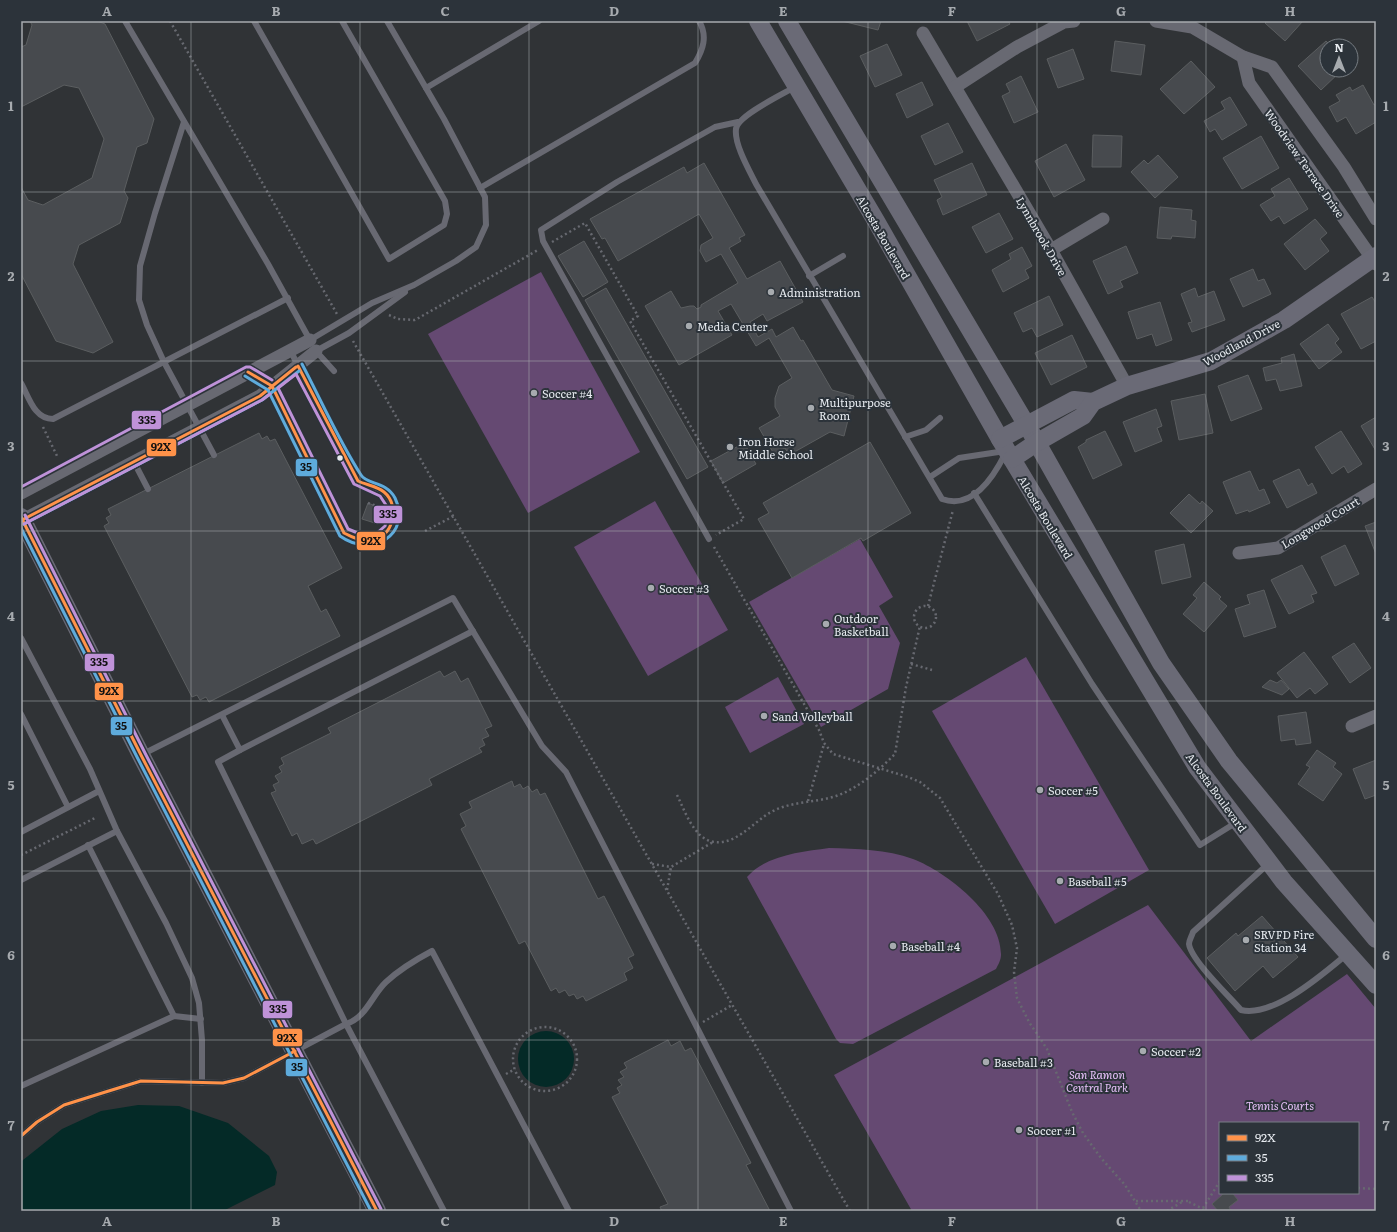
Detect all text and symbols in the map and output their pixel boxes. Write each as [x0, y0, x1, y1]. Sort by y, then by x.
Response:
text: A [102, 1, 112, 20]
text: B [272, 1, 281, 20]
text: C [440, 1, 450, 20]
text: D [609, 1, 619, 20]
text: E [779, 1, 788, 20]
text: F [948, 1, 956, 20]
text: G [1116, 1, 1126, 20]
text: H [1285, 1, 1296, 20]
north arrow [1319, 38, 1359, 78]
text: N [1334, 39, 1344, 55]
text: 1 [8, 96, 14, 115]
text: 1 [1383, 96, 1389, 115]
street label: Woodview Terrace Drive [1261, 105, 1349, 221]
street label: Alcosta Boulevard [853, 192, 915, 282]
street label: Lynnbrook Drive [1013, 193, 1071, 279]
text: 2 [8, 266, 15, 285]
text: 2 [1383, 266, 1390, 285]
place label: Administration [779, 284, 861, 300]
marker: Administration [766, 287, 776, 297]
street label: Woodland Drive [1200, 315, 1283, 369]
place label: Media Center [697, 318, 768, 334]
marker: Media Center [684, 321, 694, 331]
place label: Soccer #4 [542, 385, 592, 401]
marker: Soccer #4 [529, 388, 539, 398]
place label: Multipurpose Room [819, 394, 891, 423]
marker: Multipurpose Room [806, 403, 816, 413]
line badge: 335 [131, 410, 162, 430]
text: 335 [138, 411, 156, 427]
place label: Iron Horse Middle School [738, 433, 813, 462]
text: 3 [7, 436, 15, 455]
text: 3 [1382, 436, 1390, 455]
line badge: 92X [146, 438, 177, 457]
text: 92X [151, 438, 172, 454]
marker: Iron Horse Middle School [725, 442, 735, 452]
unlabelled marker [335, 453, 345, 463]
line badge: 35 [295, 458, 318, 477]
text: 35 [300, 458, 312, 474]
street label: Alcosta Boulevard [1015, 472, 1077, 562]
street label: Longwood Court [1278, 492, 1363, 552]
line badge: 335 [373, 505, 403, 524]
text: 335 [379, 505, 397, 521]
line badge: 92X [356, 531, 386, 551]
text: 92X [361, 532, 382, 548]
place label: Soccer #3 [659, 580, 709, 596]
marker: Soccer #3 [646, 583, 656, 593]
text: 4 [7, 606, 15, 625]
text: 4 [1382, 606, 1390, 625]
place label: Outdoor Basketball [834, 610, 889, 639]
marker: Outdoor Basketball [821, 619, 831, 629]
line badge: 335 [84, 653, 115, 672]
text: 335 [90, 653, 108, 669]
line badge: 92X [94, 682, 124, 701]
text: 92X [99, 682, 120, 698]
place label: Sand Volleyball [772, 708, 853, 724]
marker: Sand Volleyball [759, 711, 769, 721]
line badge: 35 [110, 716, 133, 736]
text: 35 [115, 717, 127, 733]
street label: Alcosta Boulevard [1183, 749, 1251, 835]
text: 5 [7, 775, 15, 794]
text: 5 [1382, 775, 1390, 794]
place label: Soccer #5 [1048, 782, 1098, 798]
marker: Soccer #5 [1035, 785, 1045, 795]
place label: Baseball #5 [1068, 873, 1127, 889]
marker: Baseball #5 [1055, 876, 1065, 886]
place label: SRVFD Fire Station 34 [1254, 926, 1315, 955]
marker: SRVFD Fire Station 34 [1241, 935, 1251, 945]
place label: Baseball #4 [901, 938, 960, 954]
marker: Baseball #4 [888, 941, 898, 951]
text: 6 [7, 945, 15, 964]
text: 6 [1382, 945, 1390, 964]
line badge: 335 [262, 1000, 293, 1019]
text: 335 [269, 1000, 287, 1016]
line badge: 92X [272, 1028, 303, 1047]
text: 92X [277, 1029, 298, 1045]
place label: Soccer #2 [1151, 1043, 1201, 1059]
marker: Soccer #2 [1138, 1046, 1148, 1056]
place label: Baseball #3 [994, 1054, 1053, 1070]
marker: Baseball #3 [981, 1057, 991, 1067]
line badge: 35 [285, 1058, 308, 1077]
text: 35 [291, 1058, 303, 1074]
park label: San Ramon Central Park [1066, 1066, 1128, 1095]
park label: Tennis Courts [1246, 1097, 1314, 1113]
text: 7 [7, 1115, 15, 1134]
text: 7 [1382, 1115, 1390, 1134]
place label: Soccer #1 [1027, 1122, 1076, 1138]
legend [1219, 1122, 1359, 1194]
marker: Soccer #1 [1014, 1125, 1024, 1135]
text: 92X [1255, 1128, 1276, 1146]
text: 35 [1255, 1148, 1268, 1166]
text: 335 [1255, 1168, 1274, 1186]
text: A [102, 1211, 112, 1230]
text: B [272, 1211, 281, 1230]
text: C [440, 1211, 450, 1230]
text: D [609, 1211, 619, 1230]
text: E [779, 1211, 788, 1230]
text: F [948, 1211, 956, 1230]
text: G [1116, 1211, 1126, 1230]
text: H [1285, 1211, 1296, 1230]

